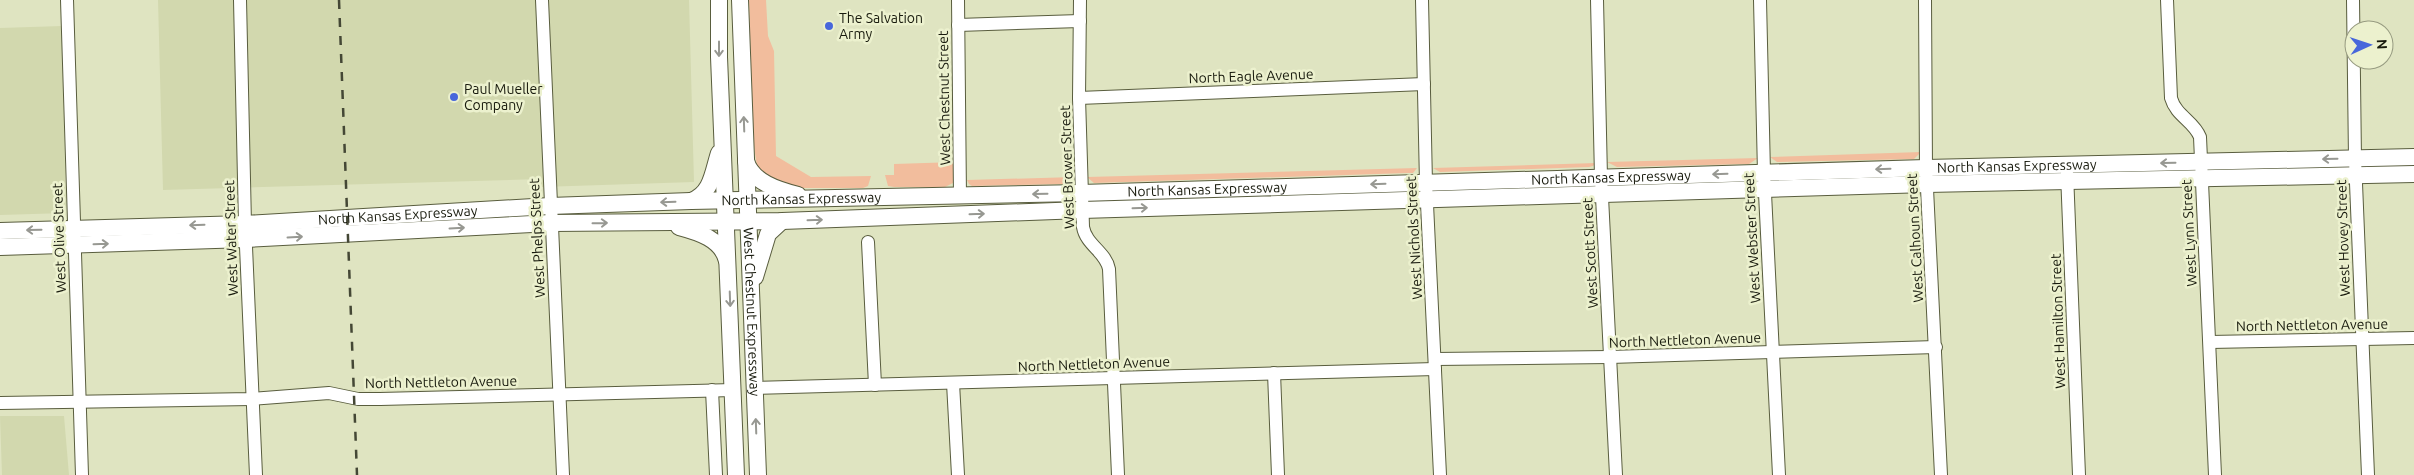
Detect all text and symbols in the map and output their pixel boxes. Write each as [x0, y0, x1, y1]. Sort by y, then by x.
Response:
place label: The Salvation Army [839, 10, 923, 42]
marker: The Salvation Army [823, 20, 835, 32]
north arrow [2344, 20, 2394, 70]
street label: West Chestnut Street [935, 30, 953, 166]
text: N [2374, 39, 2390, 50]
one-way arrow [714, 40, 724, 56]
street label: North Eagle Avenue [1188, 66, 1314, 86]
place label: Paul Mueller Company [464, 81, 543, 113]
marker: Paul Mueller Company [448, 91, 460, 103]
street label: West Brower Street [1057, 104, 1077, 229]
one-way arrow [740, 116, 749, 132]
one-way arrow [2323, 154, 2339, 164]
street label: North Kansas Expressway [1937, 156, 2097, 176]
one-way arrow [2160, 158, 2176, 167]
one-way arrow [1875, 164, 1892, 174]
street label: North Kansas Expressway [1531, 167, 1691, 188]
one-way arrow [1713, 169, 1729, 179]
street label: West Webster Street [1741, 172, 1763, 304]
street label: West Calhoun Street [1904, 173, 1926, 303]
street label: West Nichols Street [1403, 175, 1425, 300]
street label: West Phelps Street [526, 177, 548, 298]
street label: West Water Street [221, 179, 241, 296]
street label: North Kansas Expressway [1127, 179, 1288, 200]
one-way arrow [1370, 179, 1386, 189]
street label: West Lynn Street [2178, 179, 2200, 287]
street label: West Hovey Street [2333, 179, 2353, 297]
street label: West Olive Street [49, 182, 69, 293]
street label: North Kansas Expressway [721, 189, 882, 208]
one-way arrow [1033, 189, 1049, 199]
one-way arrow [660, 197, 676, 207]
street label: West Scott Street [1579, 197, 1601, 309]
street label: North Kansas Expressway [317, 202, 478, 228]
one-way arrow [1131, 203, 1147, 213]
one-way arrow [969, 209, 985, 218]
one-way arrow [806, 215, 823, 225]
one-way arrow [592, 218, 608, 228]
one-way arrow [189, 221, 205, 230]
one-way arrow [449, 224, 465, 233]
one-way arrow [26, 225, 42, 235]
street label: West Chestnut Expressway [741, 227, 763, 397]
one-way arrow [286, 232, 302, 241]
one-way arrow [93, 239, 109, 248]
street label: West Hamilton Street [2048, 253, 2068, 389]
one-way arrow [725, 290, 734, 306]
street label: North Nettleton Avenue [2236, 316, 2388, 334]
street label: North Nettleton Avenue [1609, 329, 1761, 351]
street label: North Nettleton Avenue [1018, 353, 1170, 375]
street label: North Nettleton Avenue [365, 373, 517, 391]
one-way arrow [751, 419, 760, 435]

